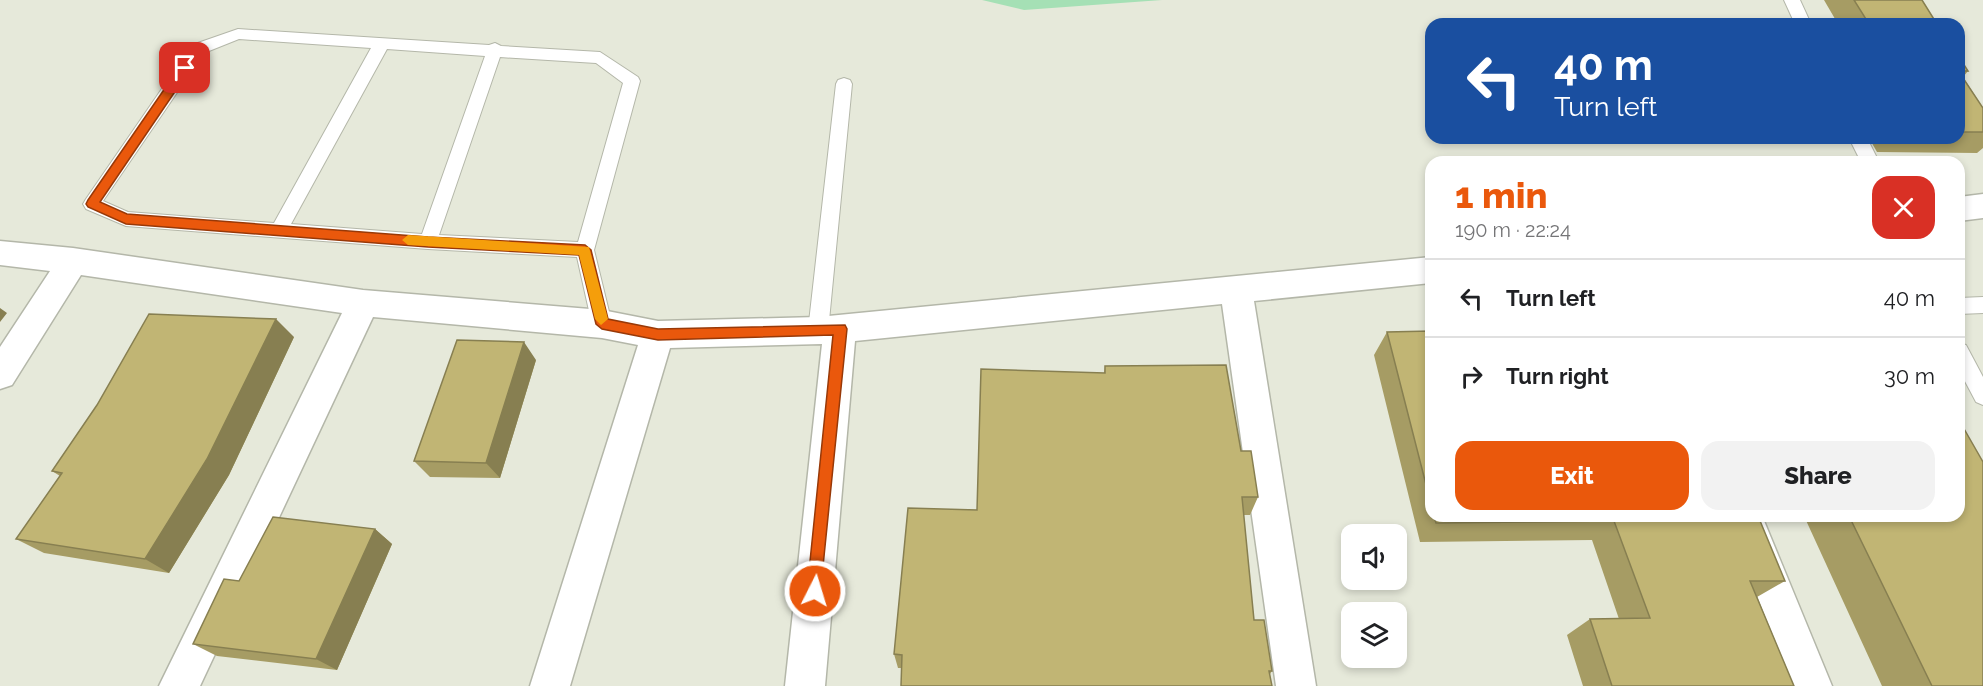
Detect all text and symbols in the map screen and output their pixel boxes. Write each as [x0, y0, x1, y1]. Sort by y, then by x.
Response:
text: 40 m [1554, 41, 1653, 90]
pin [159, 42, 210, 93]
icon: left [1455, 42, 1533, 120]
icon: arrive [168, 51, 201, 84]
text: Turn left [1554, 91, 1657, 122]
text: 1 min [1455, 174, 1547, 216]
button: close [1872, 176, 1935, 239]
text: 190 m · 22:24 [1455, 218, 1571, 242]
icon: left [1455, 282, 1488, 315]
text: Turn left [1506, 285, 1596, 311]
text: 40 m [1884, 285, 1935, 311]
icon: right [1455, 360, 1488, 393]
text: Turn right [1506, 363, 1609, 389]
text: 30 m [1884, 363, 1935, 389]
button: Exit [1455, 441, 1689, 510]
button: Share [1701, 441, 1935, 510]
map controls [1341, 524, 1407, 668]
button: sound [1341, 524, 1407, 590]
position arrow [783, 559, 847, 623]
button: layers [1341, 602, 1407, 668]

